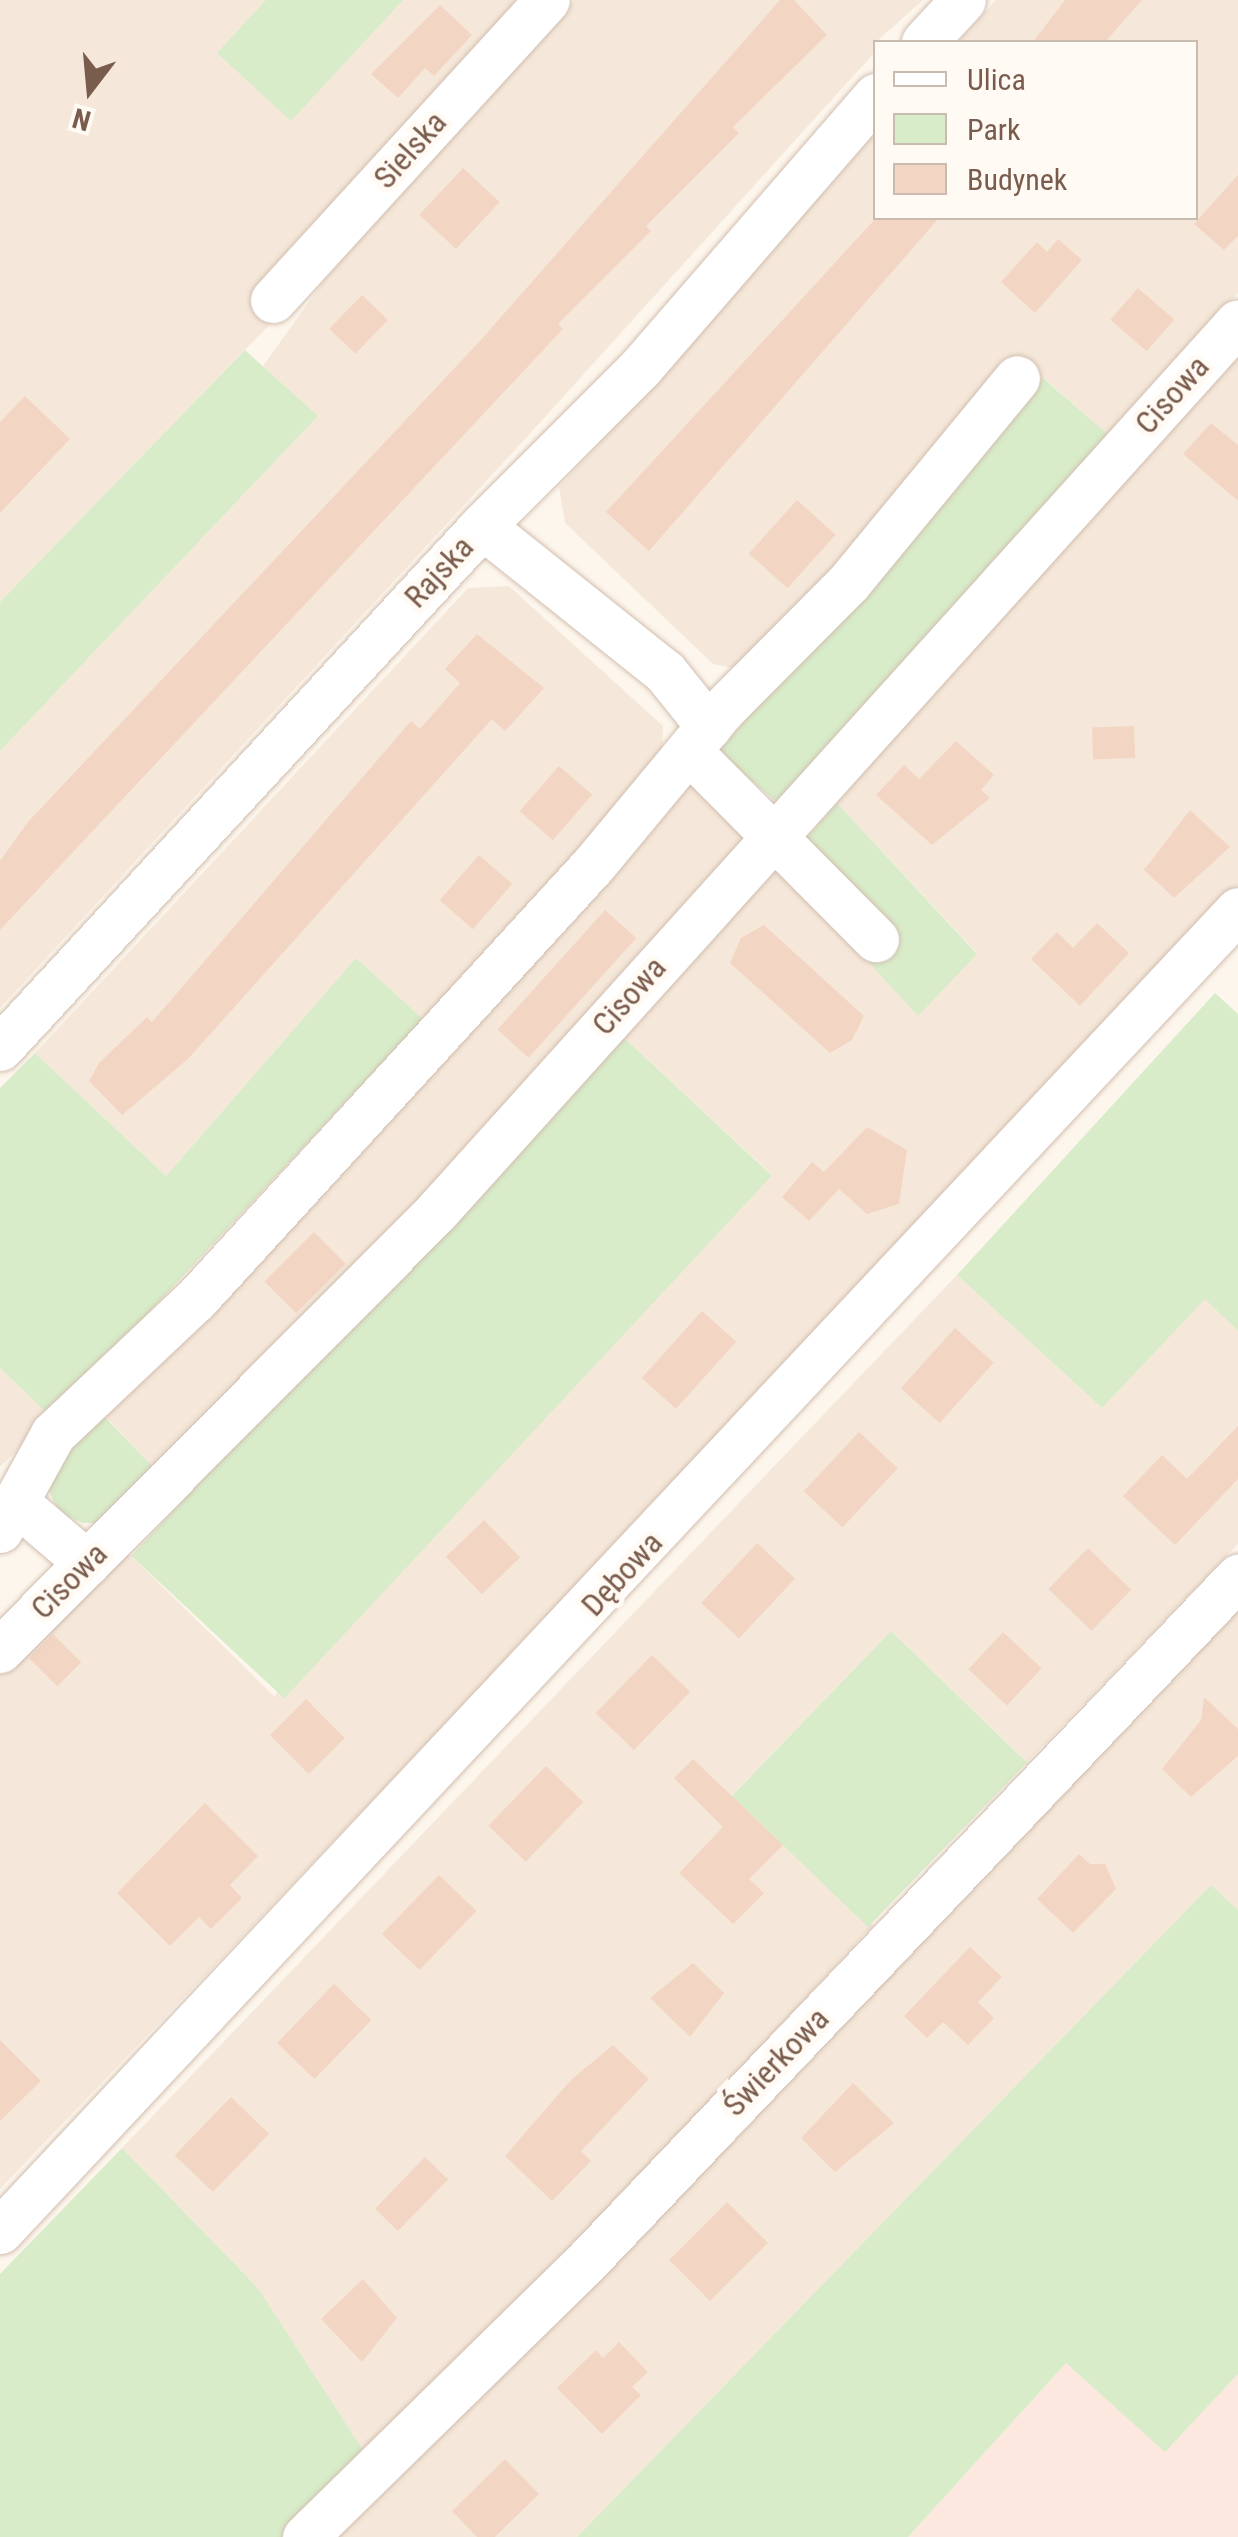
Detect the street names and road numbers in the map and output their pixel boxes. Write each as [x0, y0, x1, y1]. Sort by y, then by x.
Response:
street label: Sielska [365, 103, 455, 197]
street label: Cisowa [1127, 348, 1217, 442]
street label: Rajska [396, 528, 482, 616]
street label: Cisowa [584, 949, 674, 1043]
street label: Dębowa [573, 1524, 671, 1624]
street label: Cisowa [23, 1535, 115, 1627]
street label: Świerkowa [715, 2000, 837, 2124]

